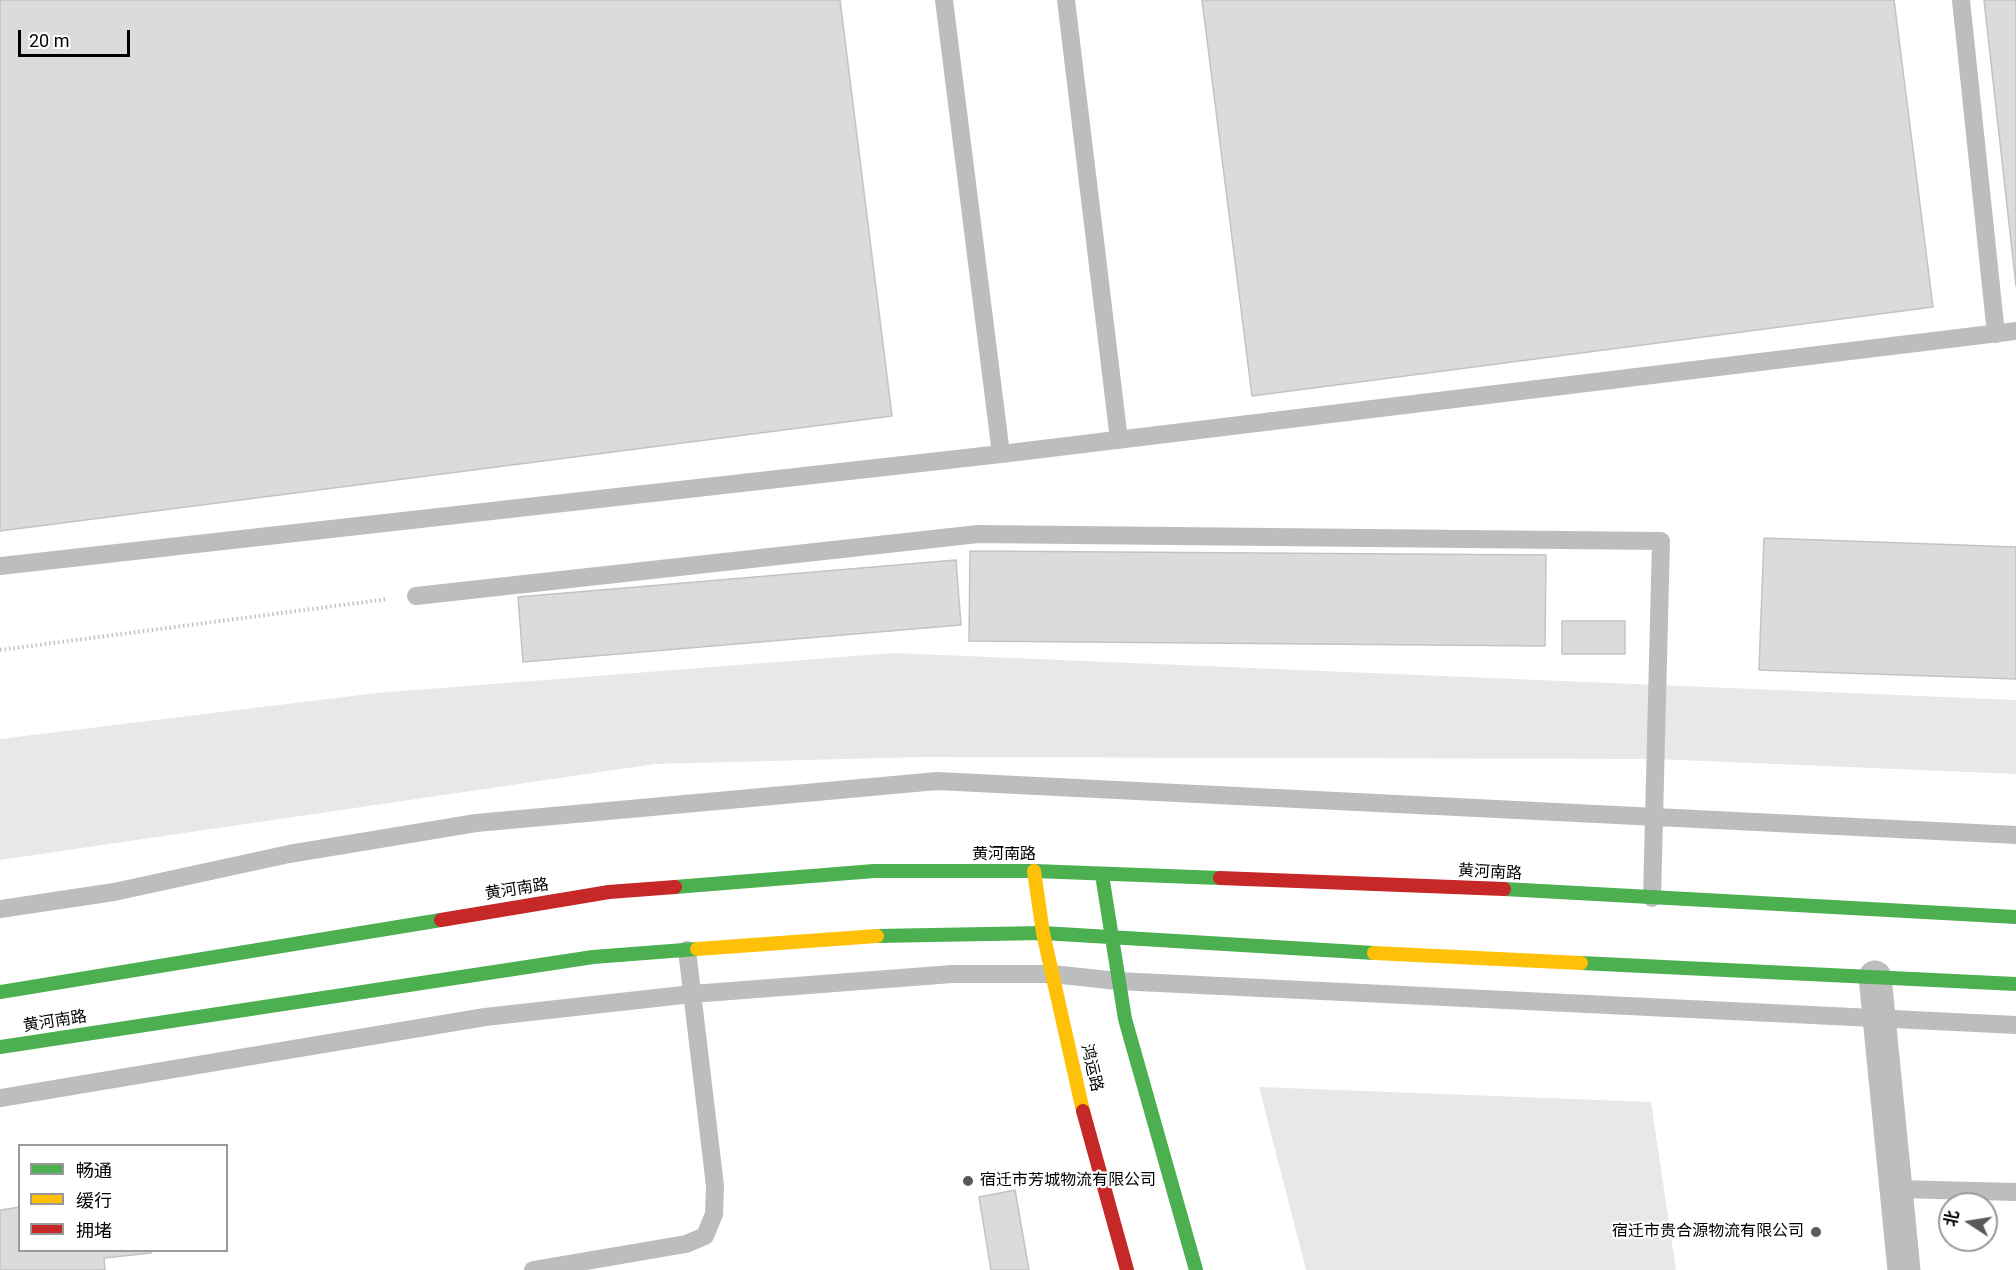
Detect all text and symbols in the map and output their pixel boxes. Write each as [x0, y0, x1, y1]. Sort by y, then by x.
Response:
scale bar [21, 18, 134, 56]
text: 20 m [29, 30, 69, 51]
street label: 黄河南路 [972, 845, 1036, 865]
street label: 黄河南路 [1458, 862, 1522, 884]
street label: 黄河南路 [484, 876, 550, 904]
street label: 黄河南路 [22, 1008, 88, 1036]
street label: 鸿运路 [1076, 1042, 1106, 1094]
legend [18, 1144, 228, 1252]
text: 畅通 [76, 1160, 112, 1181]
place label: 宿迁市芳城物流有限公司 [980, 1171, 1156, 1191]
marker: 宿迁市芳城物流有限公司 [961, 1174, 975, 1188]
text: 缓行 [76, 1190, 112, 1211]
north arrow [1938, 1192, 1998, 1252]
text: 北 [1941, 1209, 1963, 1228]
text: 拥堵 [76, 1220, 112, 1241]
place label: 宿迁市贵合源物流有限公司 [1612, 1222, 1804, 1242]
marker: 宿迁市贵合源物流有限公司 [1809, 1225, 1823, 1239]

